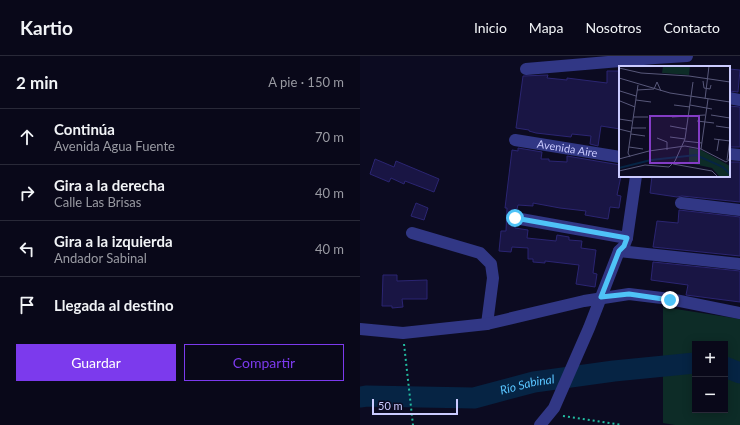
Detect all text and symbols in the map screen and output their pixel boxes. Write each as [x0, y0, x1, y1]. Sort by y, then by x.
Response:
text: Kartio [20, 16, 73, 39]
text: Inicio [474, 19, 507, 36]
text: Mapa [529, 19, 563, 36]
text: Nosotros [585, 19, 642, 36]
text: Contacto [664, 19, 720, 36]
inset map [619, 66, 730, 177]
text: 2 min [16, 72, 58, 93]
text: A pie · 150 m [268, 74, 344, 90]
text: Continúa [54, 120, 115, 138]
icon: ahead [16, 126, 38, 148]
text: 70 m [315, 129, 344, 145]
street label: Avenida Aire [536, 137, 599, 159]
text: Avenida Agua Fuente [54, 138, 175, 154]
text: Gira a la derecha [54, 176, 165, 194]
icon: right [16, 182, 38, 204]
text: 40 m [315, 185, 344, 201]
text: Calle Las Brisas [54, 194, 141, 210]
route start [506, 209, 524, 227]
text: Gira a la izquierda [54, 232, 173, 250]
icon: left [16, 238, 38, 260]
text: 40 m [315, 241, 344, 257]
text: Andador Sabinal [54, 250, 147, 266]
route end [661, 291, 679, 309]
icon: arrive [16, 294, 38, 316]
text: Llegada al destino [54, 296, 174, 314]
map controls [692, 341, 728, 413]
button: + [692, 341, 728, 377]
button: Guardar [16, 344, 176, 381]
button: Compartir [184, 344, 344, 381]
water label: Río Sabinal [498, 371, 556, 398]
button: − [692, 377, 728, 413]
scale bar [372, 397, 458, 416]
text: 50 m [378, 399, 403, 412]

